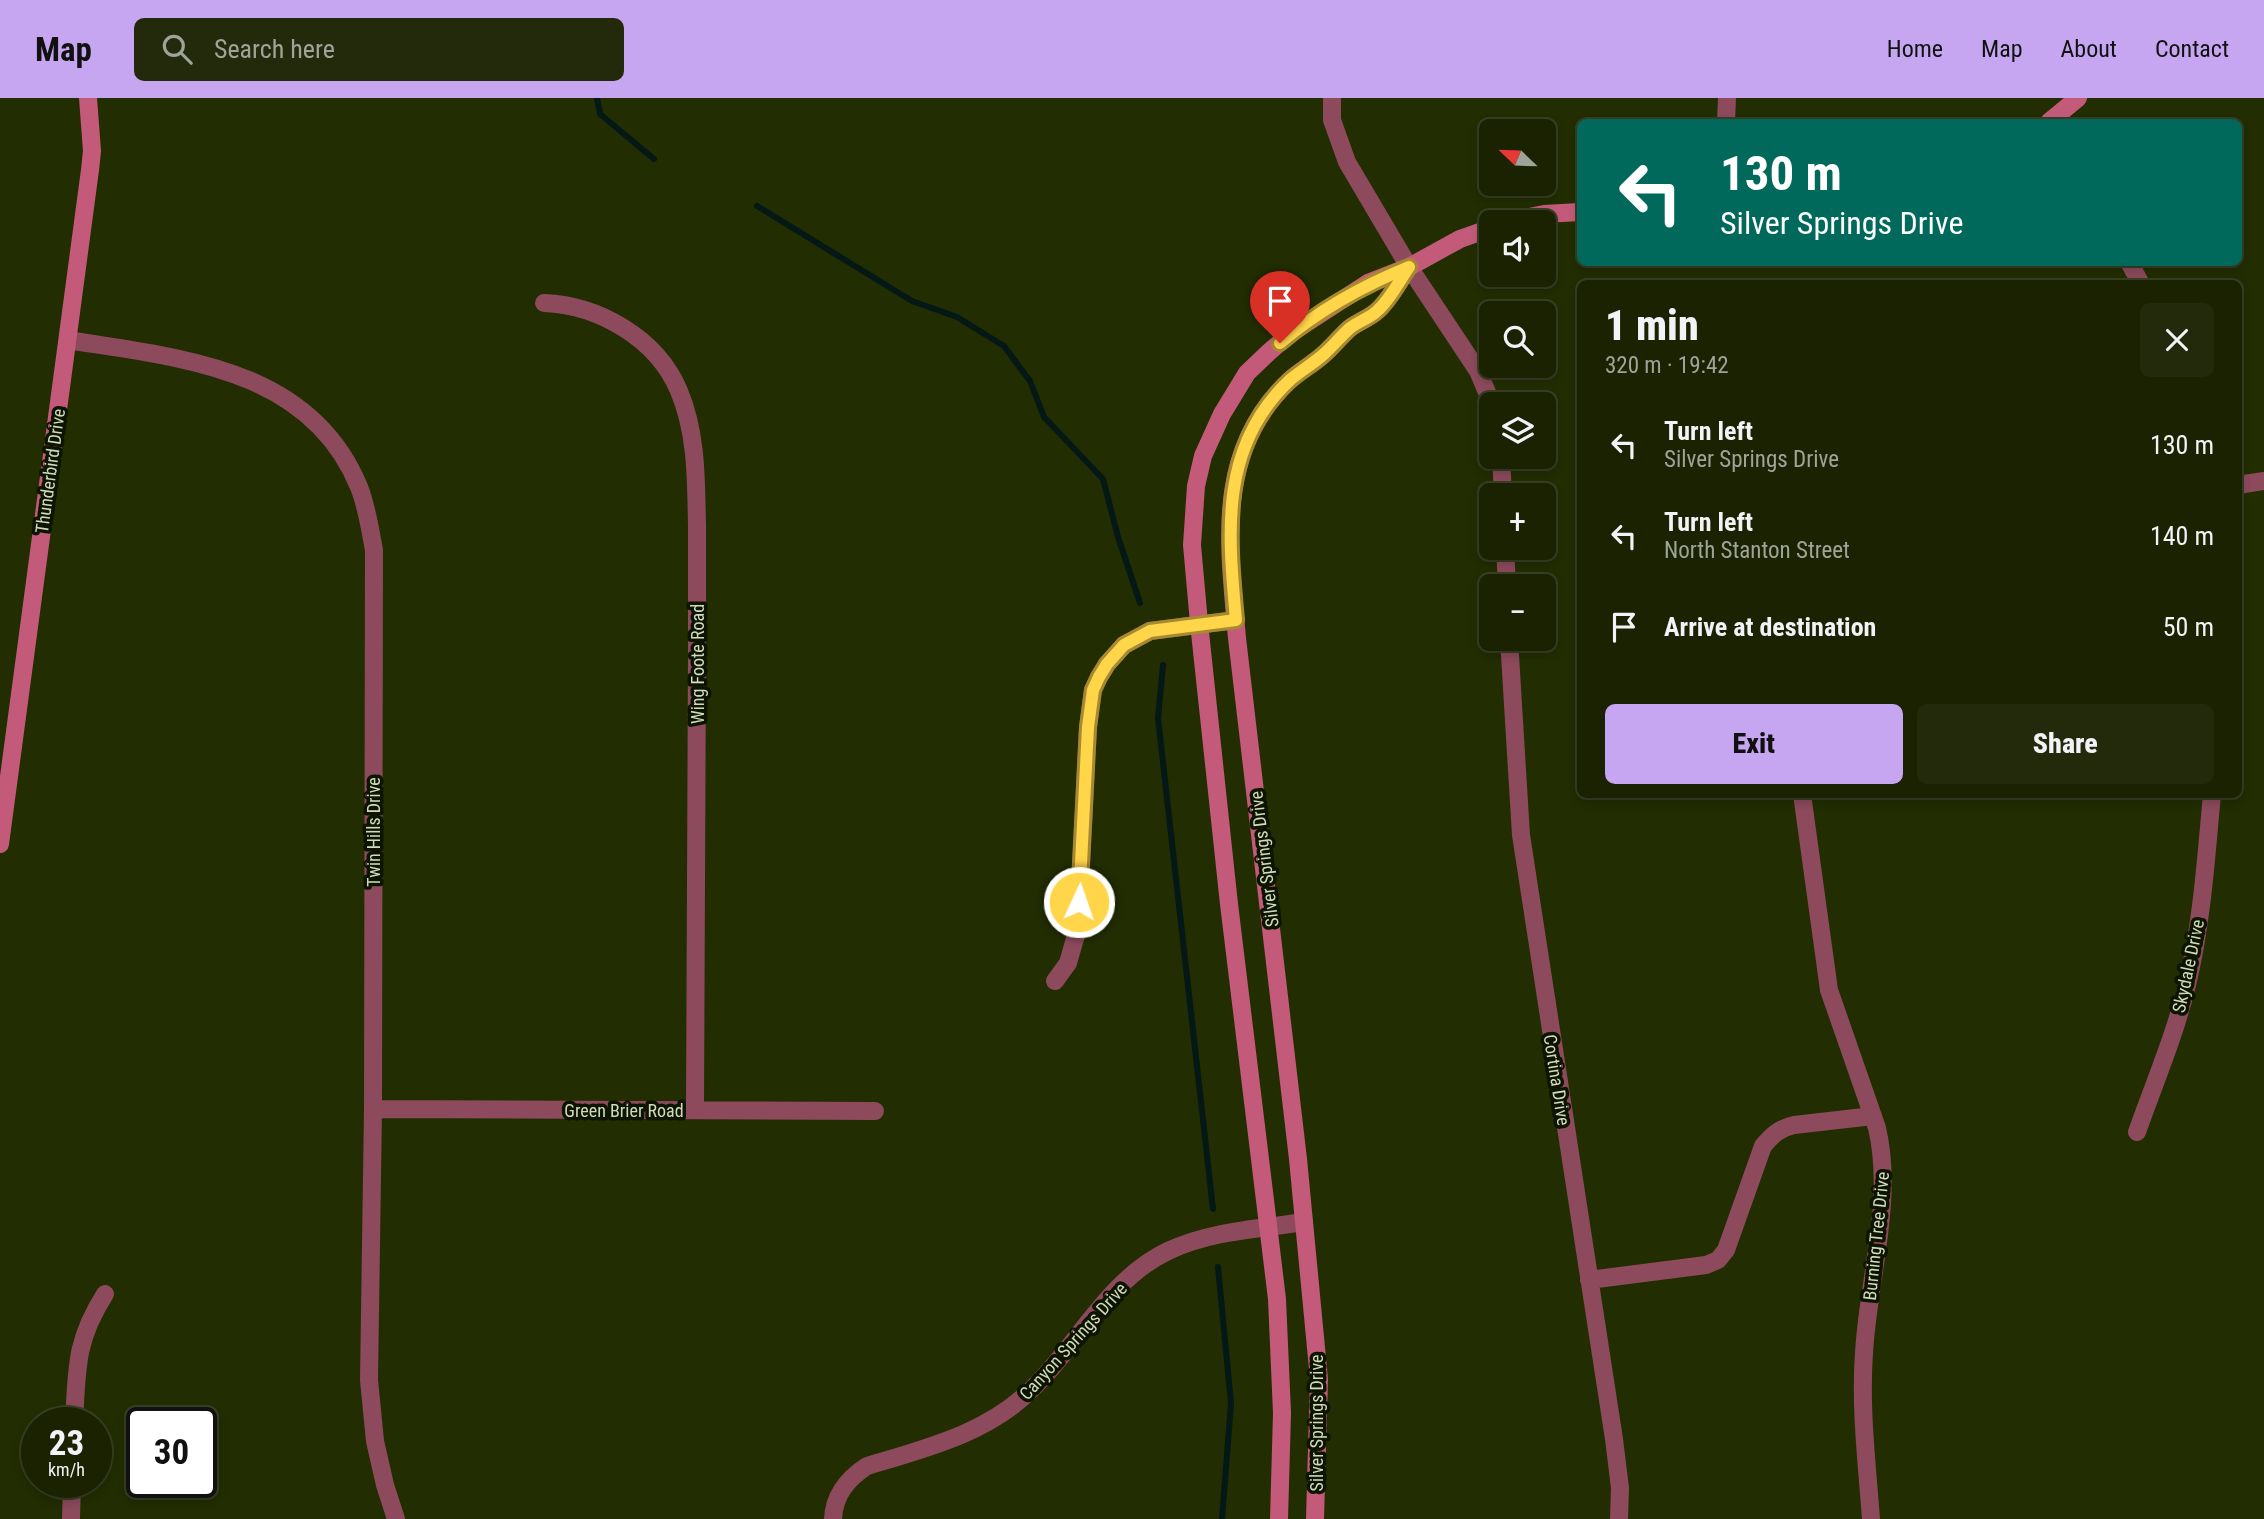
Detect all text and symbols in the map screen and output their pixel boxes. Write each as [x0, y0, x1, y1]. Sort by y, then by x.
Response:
search box [134, 18, 624, 81]
text: Map [35, 30, 92, 69]
icon: search [158, 30, 196, 68]
text: Search here [214, 34, 335, 64]
text: Home [1887, 35, 1943, 63]
text: Map [1981, 35, 2023, 63]
text: About [2061, 35, 2117, 63]
text: Contact [2155, 35, 2229, 63]
north arrow [1479, 119, 1556, 196]
map controls [1479, 119, 1556, 651]
text: 130 m [1720, 145, 1842, 202]
icon: left [1605, 147, 1696, 238]
text: Silver Springs Drive [1720, 204, 1963, 242]
button: sound [1479, 210, 1556, 287]
pin [1250, 271, 1310, 343]
icon: arrive [1261, 282, 1299, 320]
button: search [1479, 301, 1556, 378]
text: 1 min [1605, 301, 1699, 350]
button: close [2140, 303, 2214, 377]
text: 320 m · 19:42 [1605, 352, 1729, 379]
button: layers [1479, 392, 1556, 469]
street label: Thunderbird Drive [31, 407, 69, 535]
text: Turn left [1664, 416, 1753, 446]
icon: left [1605, 426, 1643, 464]
text: 130 m [2150, 430, 2214, 460]
text: Silver Springs Drive [1664, 446, 1839, 473]
button: + [1479, 483, 1556, 560]
text: Turn left [1664, 507, 1753, 537]
icon: left [1605, 517, 1643, 555]
text: 140 m [2150, 521, 2214, 551]
text: North Stanton Street [1664, 537, 1850, 564]
button: − [1479, 574, 1556, 651]
street label: Wing Foote Road [687, 604, 708, 724]
icon: arrive [1605, 608, 1643, 646]
text: Arrive at destination [1664, 612, 1876, 642]
text: 50 m [2163, 612, 2214, 642]
button: Exit [1605, 704, 1903, 784]
button: Share [1917, 704, 2214, 784]
street label: Twin Hills Drive [363, 777, 384, 887]
street label: Silver Springs Drive [1245, 790, 1283, 928]
position arrow [1042, 865, 1116, 939]
street label: Skydale Drive [2168, 917, 2208, 1015]
street label: Cortina Drive [1539, 1033, 1575, 1127]
street label: Green Brier Road [564, 1100, 684, 1121]
street label: Burning Tree Drive [1859, 1171, 1893, 1301]
street label: Canyon Springs Drive [1015, 1278, 1131, 1404]
street label: Silver Springs Drive [1306, 1355, 1327, 1491]
speed limit sign: 30 [126, 1407, 217, 1498]
text: 23 [49, 1423, 84, 1464]
text: km/h [48, 1459, 85, 1480]

